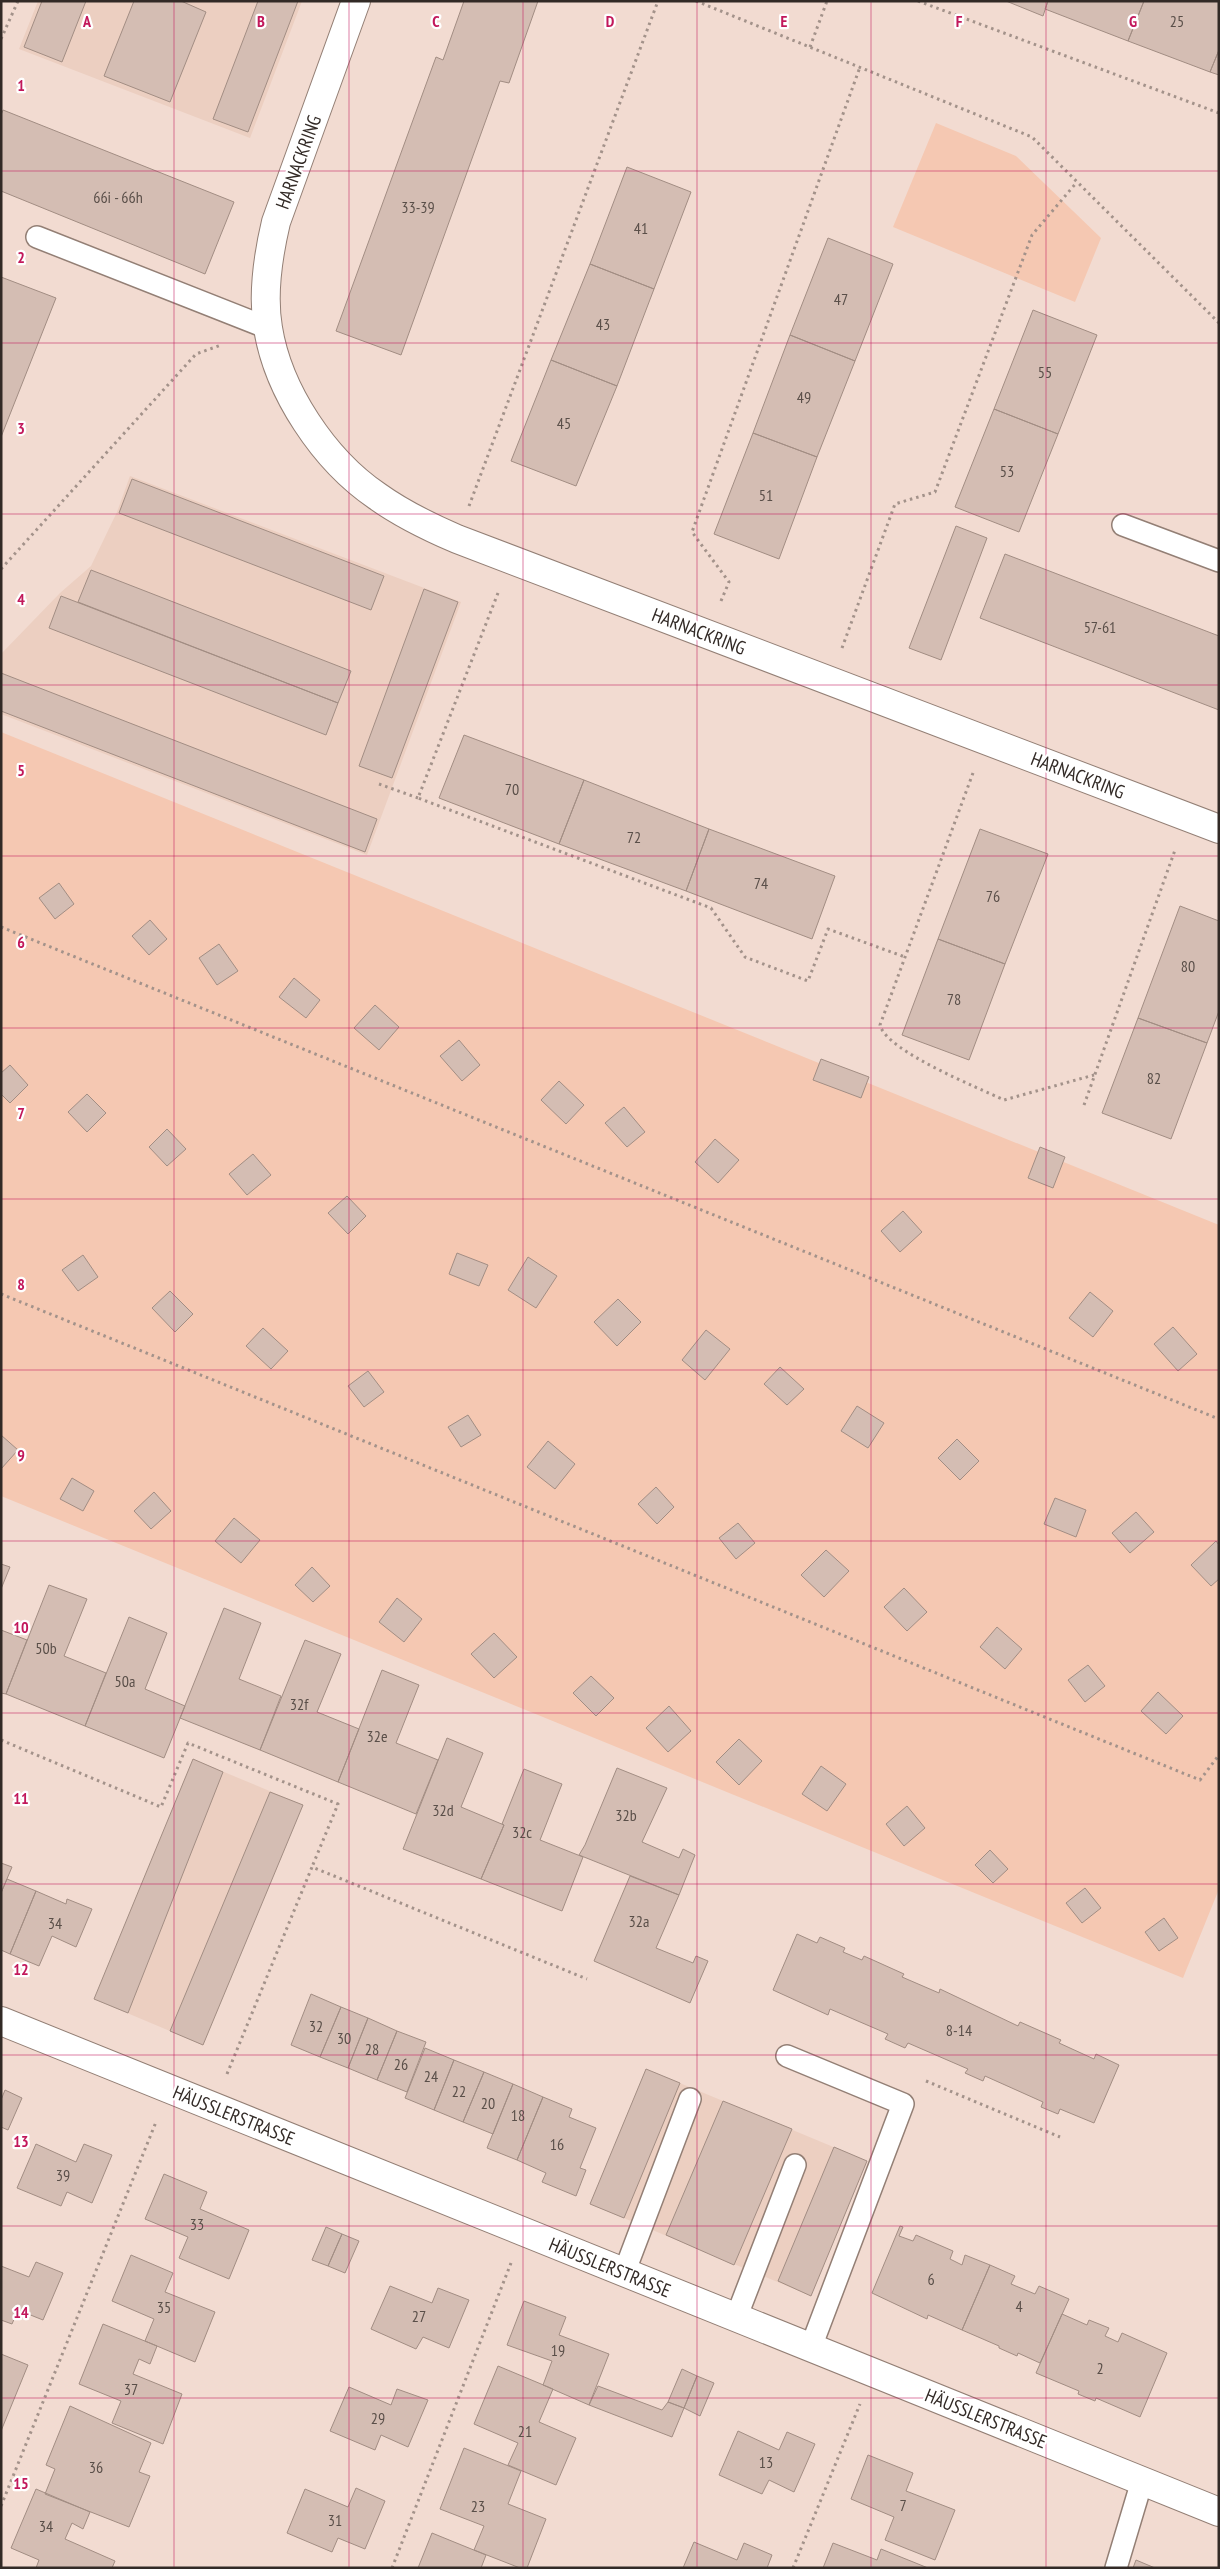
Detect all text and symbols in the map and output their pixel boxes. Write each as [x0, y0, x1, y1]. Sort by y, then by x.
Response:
text: A [82, 11, 92, 31]
text: B [257, 11, 265, 31]
text: C [432, 11, 440, 31]
text: D [606, 11, 615, 31]
text: E [781, 11, 788, 31]
text: F [956, 11, 963, 31]
text: G [1129, 11, 1137, 31]
house number: 25 [1170, 11, 1184, 31]
text: 1 [17, 75, 25, 95]
street label: HARNACKRING [270, 112, 326, 212]
house number: 66i - 66h [93, 187, 143, 207]
house number: 33-39 [401, 197, 435, 217]
house number: 41 [634, 218, 648, 238]
text: 2 [17, 247, 25, 267]
house number: 47 [834, 289, 848, 309]
house number: 43 [596, 314, 610, 334]
house number: 55 [1038, 362, 1052, 382]
house number: 49 [797, 387, 811, 407]
house number: 45 [557, 413, 571, 433]
text: 3 [17, 418, 25, 438]
house number: 53 [1000, 461, 1014, 481]
house number: 51 [759, 485, 773, 505]
text: 4 [17, 589, 25, 609]
street label: HARNACKRING [649, 602, 749, 660]
house number: 57-61 [1084, 617, 1116, 637]
street label: HARNACKRING [1028, 746, 1128, 804]
text: 5 [17, 760, 25, 780]
house number: 70 [505, 779, 519, 799]
house number: 72 [627, 827, 641, 847]
house number: 74 [754, 873, 768, 893]
house number: 76 [986, 886, 1000, 906]
text: 6 [17, 932, 25, 952]
house number: 80 [1181, 956, 1195, 976]
house number: 78 [947, 989, 961, 1009]
house number: 82 [1147, 1068, 1161, 1088]
text: 7 [17, 1103, 25, 1123]
text: 8 [17, 1274, 25, 1294]
text: 9 [17, 1445, 25, 1465]
text: 10 [13, 1617, 29, 1637]
house number: 50b [35, 1638, 57, 1658]
house number: 50a [115, 1671, 135, 1691]
house number: 32f [290, 1694, 309, 1714]
house number: 32e [366, 1726, 388, 1746]
text: 11 [13, 1788, 29, 1808]
house number: 32d [432, 1800, 454, 1820]
house number: 32b [615, 1805, 637, 1825]
house number: 32c [512, 1822, 532, 1842]
house number: 32a [629, 1911, 649, 1931]
house number: 34 [48, 1913, 62, 1933]
text: 12 [13, 1959, 29, 1979]
house number: 32 [309, 2016, 323, 2036]
house number: 8-14 [946, 2020, 972, 2040]
house number: 30 [337, 2028, 351, 2048]
house number: 28 [365, 2039, 379, 2059]
house number: 26 [394, 2054, 408, 2074]
house number: 24 [424, 2066, 438, 2086]
street label: HÄUSSLERSTRASSE [170, 2080, 298, 2150]
house number: 22 [452, 2081, 466, 2101]
house number: 20 [481, 2093, 495, 2113]
house number: 18 [511, 2105, 525, 2125]
text: 13 [13, 2131, 29, 2151]
house number: 16 [550, 2134, 564, 2154]
house number: 39 [56, 2165, 70, 2185]
house number: 33 [190, 2214, 204, 2234]
street label: HÄUSSLERSTRASSE [546, 2232, 674, 2302]
house number: 6 [927, 2269, 935, 2289]
house number: 4 [1015, 2296, 1023, 2316]
house number: 35 [157, 2297, 171, 2317]
text: 14 [13, 2302, 29, 2322]
house number: 27 [412, 2306, 426, 2326]
house number: 19 [551, 2340, 565, 2360]
house number: 2 [1096, 2358, 1104, 2378]
house number: 37 [124, 2379, 138, 2399]
street label: HÄUSSLERSTRASSE [922, 2383, 1050, 2453]
house number: 29 [371, 2408, 385, 2428]
house number: 21 [518, 2421, 532, 2441]
house number: 13 [759, 2452, 773, 2472]
house number: 36 [89, 2457, 103, 2477]
text: 15 [13, 2473, 29, 2493]
house number: 7 [899, 2495, 907, 2515]
house number: 23 [471, 2496, 485, 2516]
house number: 31 [328, 2510, 342, 2530]
house number: 34 [39, 2516, 53, 2536]

